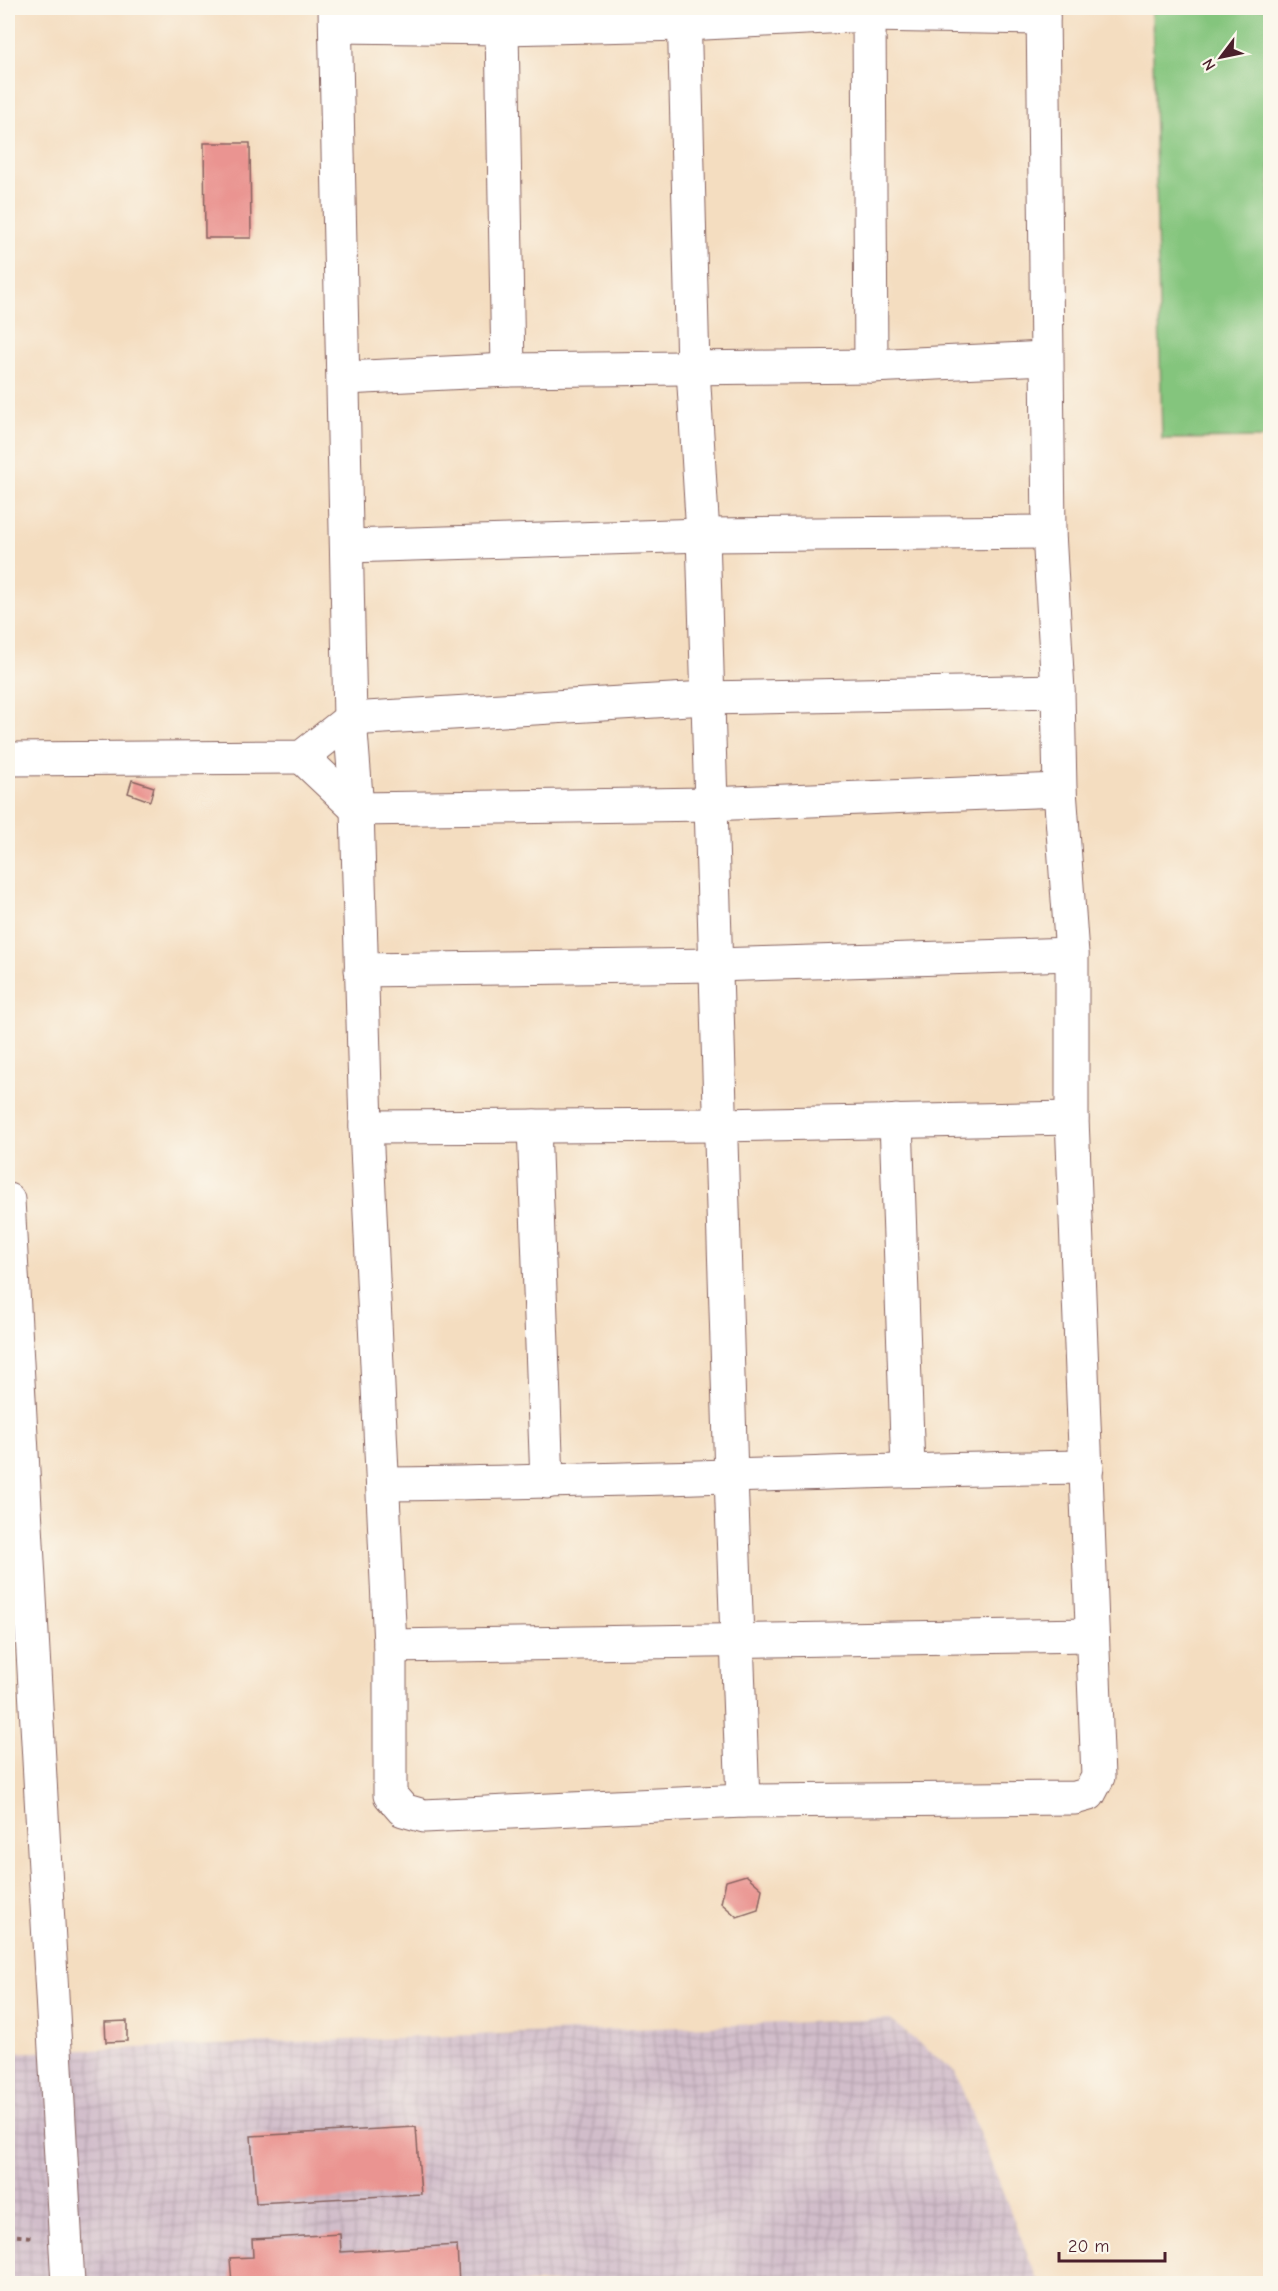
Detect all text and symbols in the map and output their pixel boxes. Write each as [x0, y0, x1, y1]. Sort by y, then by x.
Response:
north arrow [1191, 27, 1251, 87]
text: N [1199, 55, 1220, 74]
scale bar [1059, 2225, 1166, 2263]
text: 20 m [1068, 2236, 1109, 2257]

